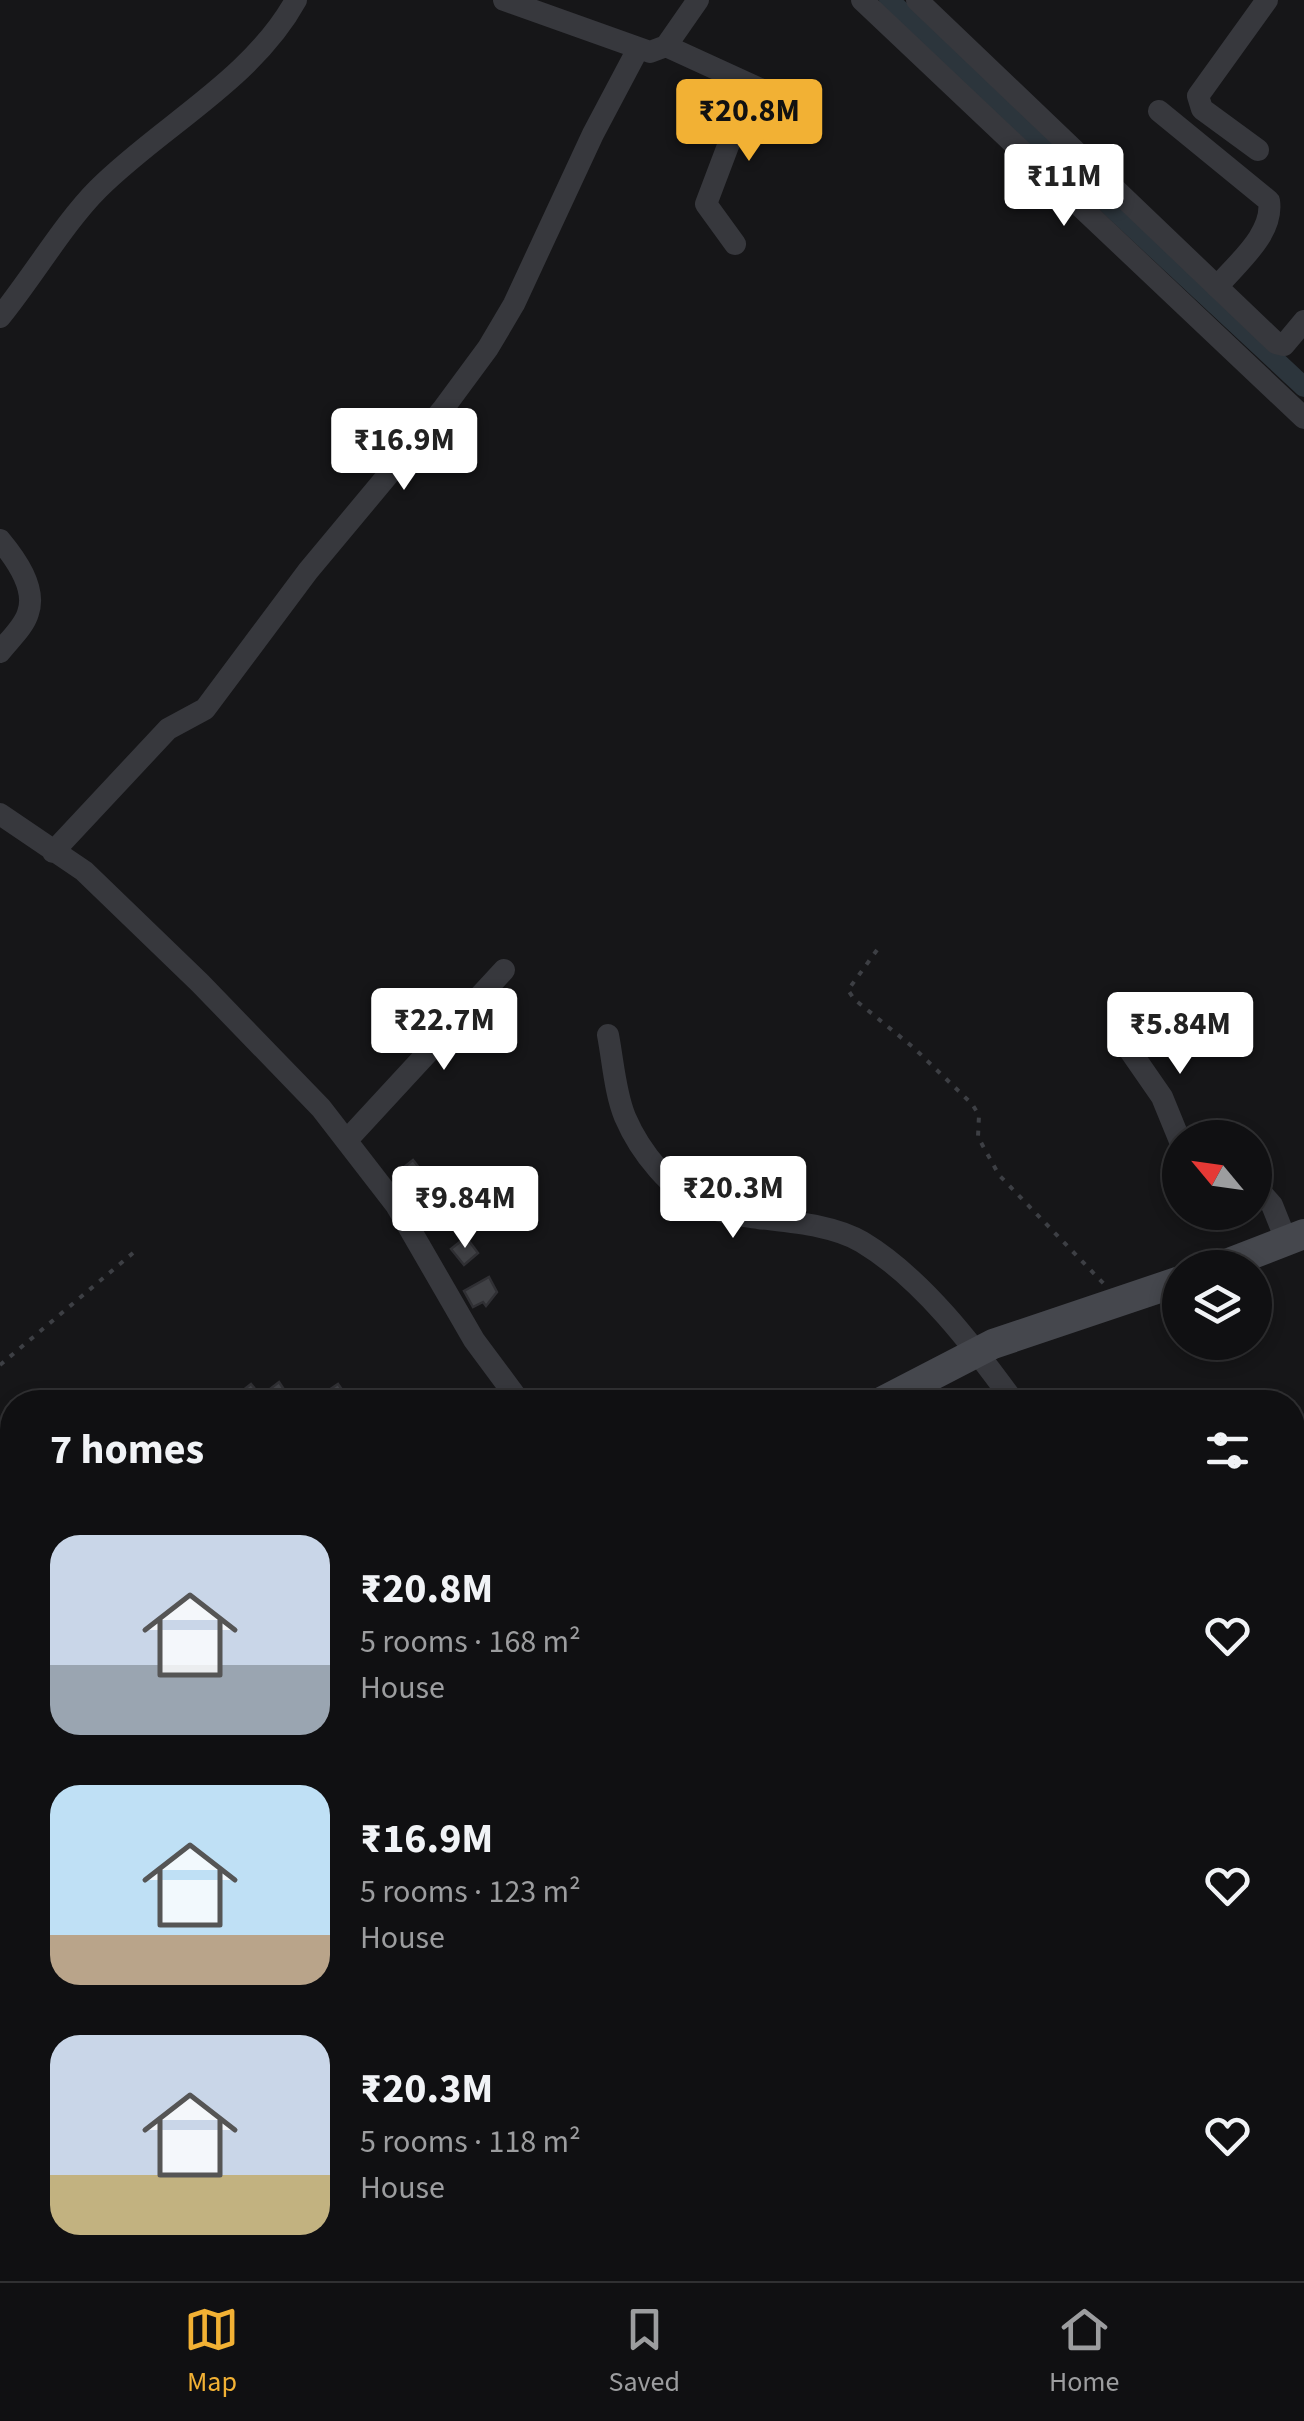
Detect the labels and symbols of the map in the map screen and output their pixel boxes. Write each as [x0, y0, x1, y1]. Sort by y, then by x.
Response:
pin: ₹20.8M [668, 79, 830, 164]
pin: ₹11M [1005, 144, 1123, 229]
pin: ₹16.9M [323, 408, 485, 493]
pin: ₹22.7M [363, 988, 525, 1073]
pin: ₹5.84M [1099, 992, 1261, 1077]
north arrow [1162, 1120, 1272, 1230]
pin: ₹20.3M [652, 1156, 814, 1241]
pin: ₹9.84M [384, 1166, 546, 1251]

